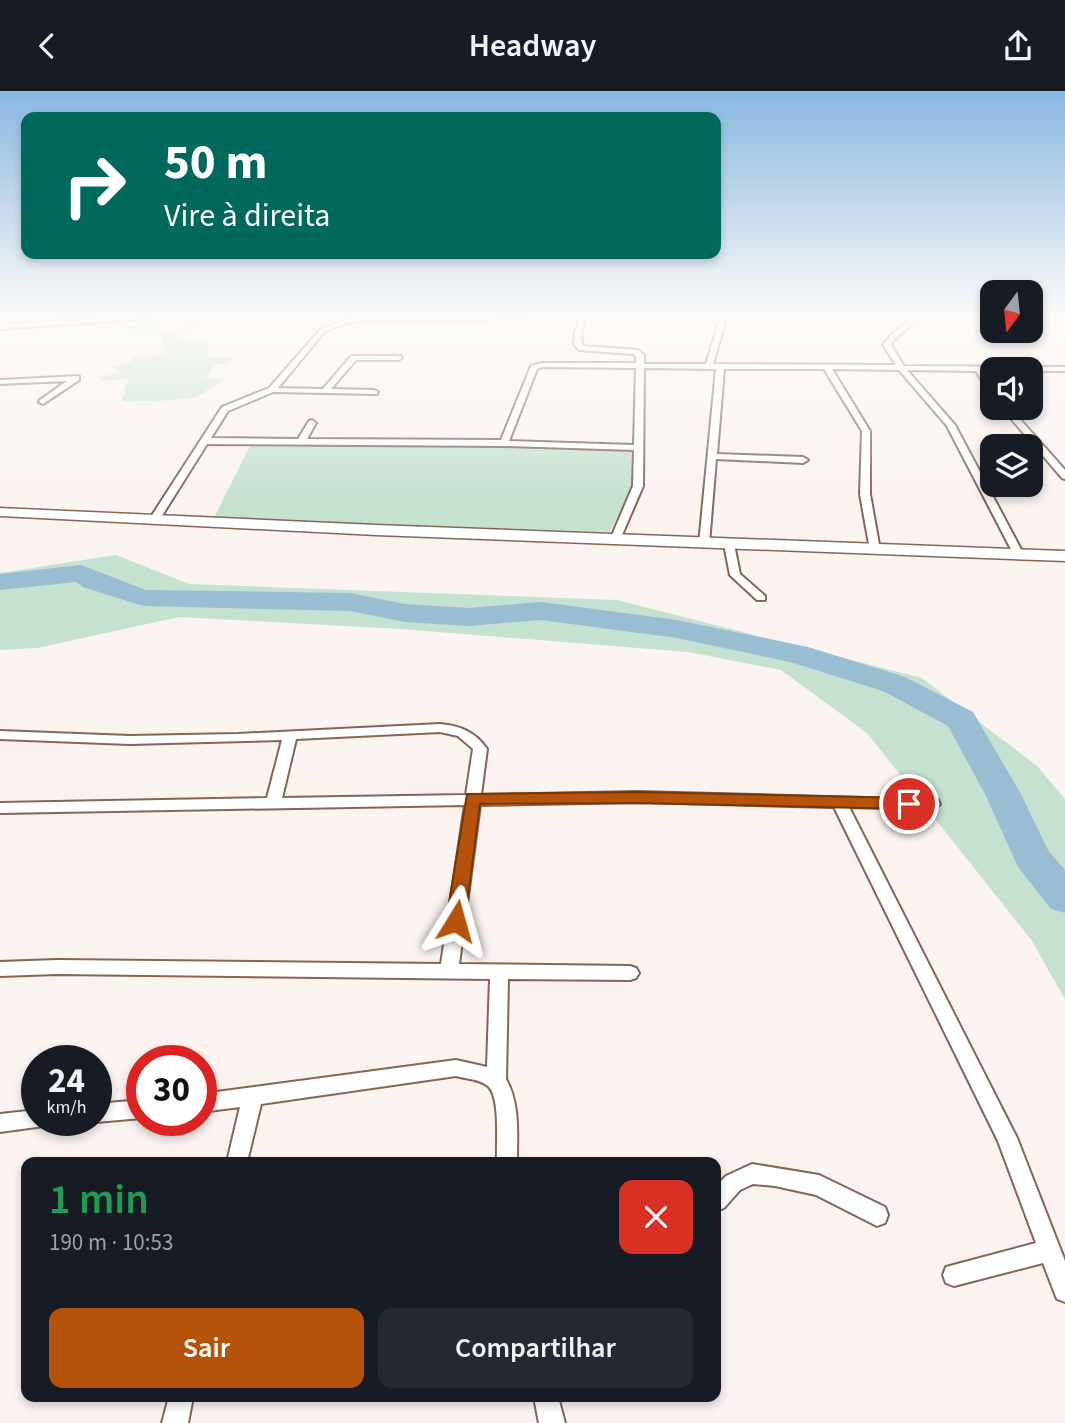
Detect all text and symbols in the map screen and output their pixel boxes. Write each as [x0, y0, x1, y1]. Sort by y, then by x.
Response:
text: Headway [469, 23, 596, 69]
icon: back [28, 27, 66, 65]
icon: share [999, 27, 1037, 65]
text: 50 m [164, 128, 268, 198]
icon: right [49, 140, 140, 231]
text: Vire à direita [164, 193, 330, 239]
north arrow [980, 280, 1043, 343]
map controls [980, 280, 1043, 497]
button: sound [980, 357, 1043, 420]
button: layers [980, 434, 1043, 497]
pin [879, 774, 939, 834]
icon: arrive [890, 785, 928, 823]
position arrow [419, 884, 493, 958]
speed limit sign: 30 [126, 1045, 217, 1136]
text: 24 [48, 1056, 85, 1106]
text: km/h [47, 1095, 86, 1120]
text: 1 min [49, 1170, 149, 1230]
button: close [619, 1180, 693, 1254]
text: 190 m · 10:53 [49, 1226, 173, 1259]
button: Sair [49, 1308, 364, 1388]
button: Compartilhar [378, 1308, 693, 1388]

